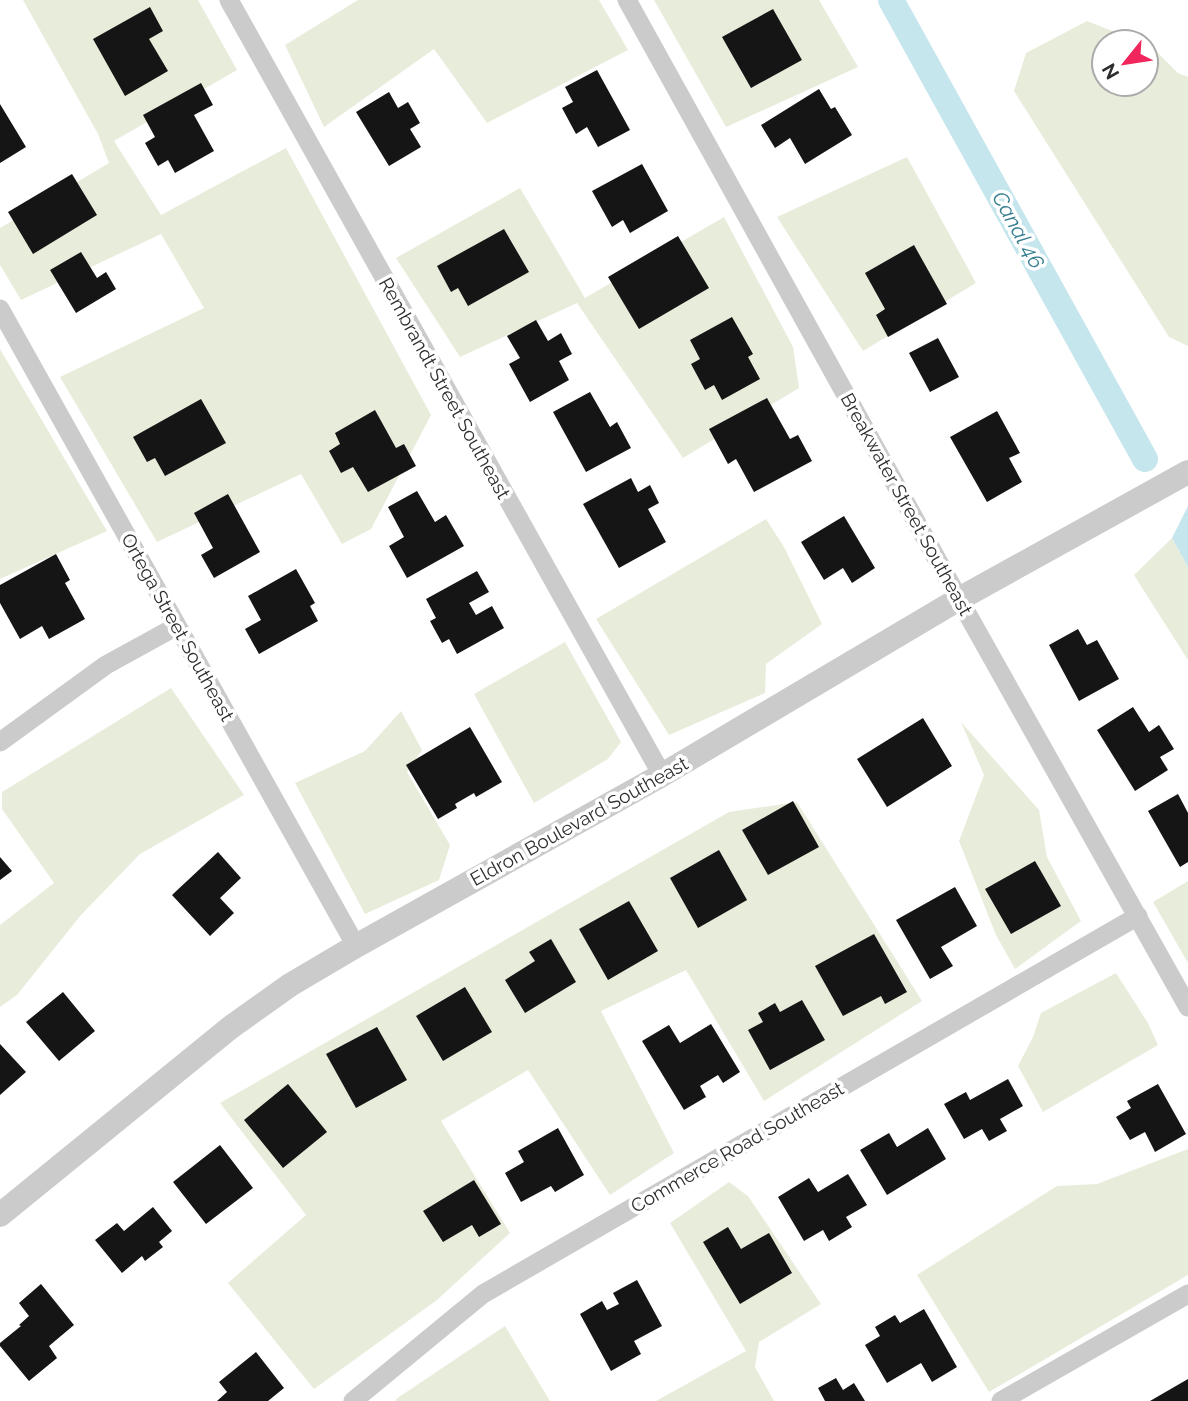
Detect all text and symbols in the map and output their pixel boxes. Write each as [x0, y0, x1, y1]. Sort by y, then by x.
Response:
north arrow [1090, 28, 1160, 98]
text: N [1097, 60, 1123, 83]
water label: Canal 46 [987, 187, 1050, 273]
street label: Rembrandt Street Southeast [375, 273, 515, 503]
street label: Breakwater Street Southeast [837, 389, 978, 619]
street label: Ortega Street Southeast [117, 529, 239, 725]
street label: Eldron Boulevard Southeast [466, 752, 692, 890]
street label: Commerce Road Southeast [627, 1077, 848, 1217]

